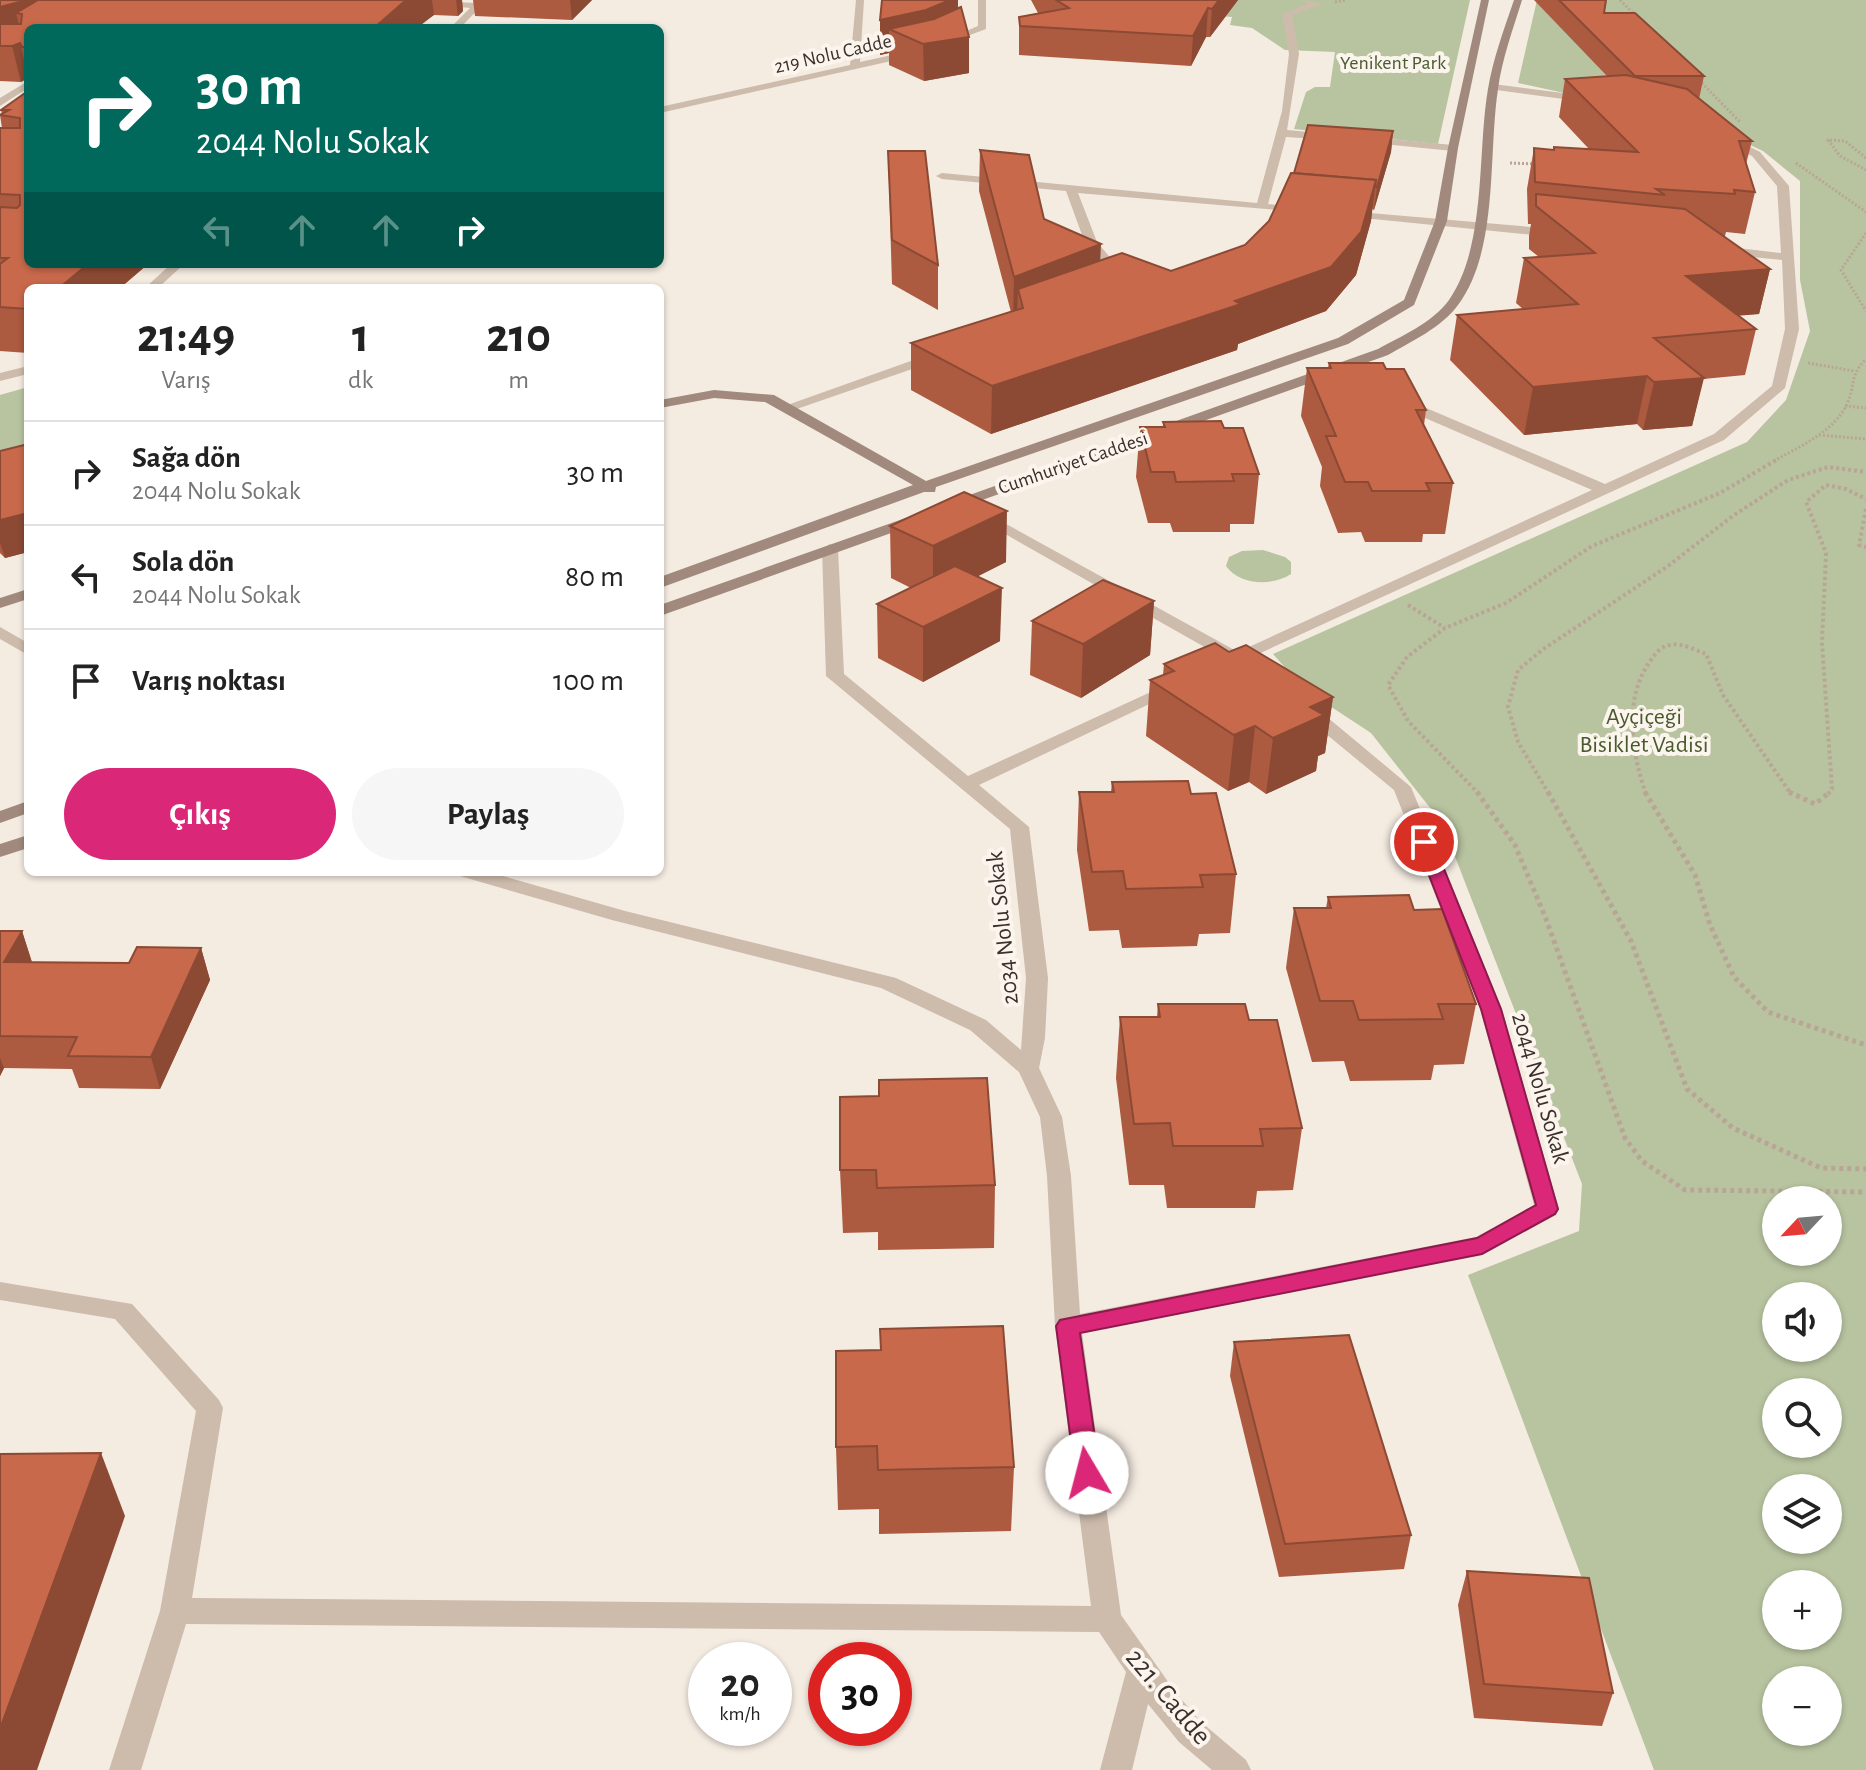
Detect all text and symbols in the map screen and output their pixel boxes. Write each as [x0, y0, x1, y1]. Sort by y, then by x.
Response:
street label: 219 Nolu Cadde [772, 31, 894, 77]
park label: Yenikent Park [1340, 53, 1446, 73]
icon: right [64, 56, 168, 160]
text: 30 m [196, 59, 303, 115]
text: 2044 Nolu Sokak [196, 124, 429, 160]
icon: left [196, 208, 240, 252]
icon: ahead [280, 208, 324, 252]
icon: ahead [364, 208, 408, 252]
icon: right [448, 208, 492, 252]
text: 21:49 [137, 313, 235, 361]
text: 1 [352, 313, 369, 361]
text: 210 [486, 313, 551, 361]
text: Varış [161, 367, 211, 393]
text: dk [348, 367, 373, 393]
text: m [508, 367, 529, 393]
street label: Cumhuriyet Caddesi [996, 428, 1150, 498]
text: Sağa dön [132, 443, 241, 473]
icon: right [64, 451, 108, 495]
text: 30 m [567, 458, 624, 488]
text: 2044 Nolu Sokak [132, 478, 301, 504]
text: Sola dön [132, 547, 234, 577]
icon: left [64, 555, 108, 599]
text: 80 m [565, 562, 624, 592]
text: 2044 Nolu Sokak [132, 582, 301, 608]
icon: arrive [64, 659, 108, 703]
text: Varış noktası [132, 666, 286, 696]
text: 100 m [553, 666, 624, 696]
park label: Ayçiçeği Bisiklet Vadisi [1579, 705, 1709, 757]
button: Çıkış [64, 768, 336, 860]
button: Paylaş [352, 768, 624, 860]
pin [1390, 808, 1458, 876]
icon: arrive [1402, 820, 1446, 864]
street label: 2034 Nolu Sokak [983, 850, 1023, 1006]
street label: 2044 Nolu Sokak [1507, 1010, 1573, 1166]
north arrow [1762, 1186, 1842, 1266]
map controls [1762, 1186, 1842, 1746]
button: sound [1762, 1282, 1842, 1362]
button: search [1762, 1378, 1842, 1458]
position arrow [1045, 1431, 1129, 1515]
button: layers [1762, 1474, 1842, 1554]
button: + [1762, 1570, 1842, 1650]
speed limit sign: 30 [808, 1642, 912, 1746]
street label: 221. Cadde [1120, 1644, 1216, 1750]
text: 20 [720, 1664, 760, 1704]
button: − [1762, 1666, 1842, 1746]
text: km/h [719, 1704, 761, 1724]

